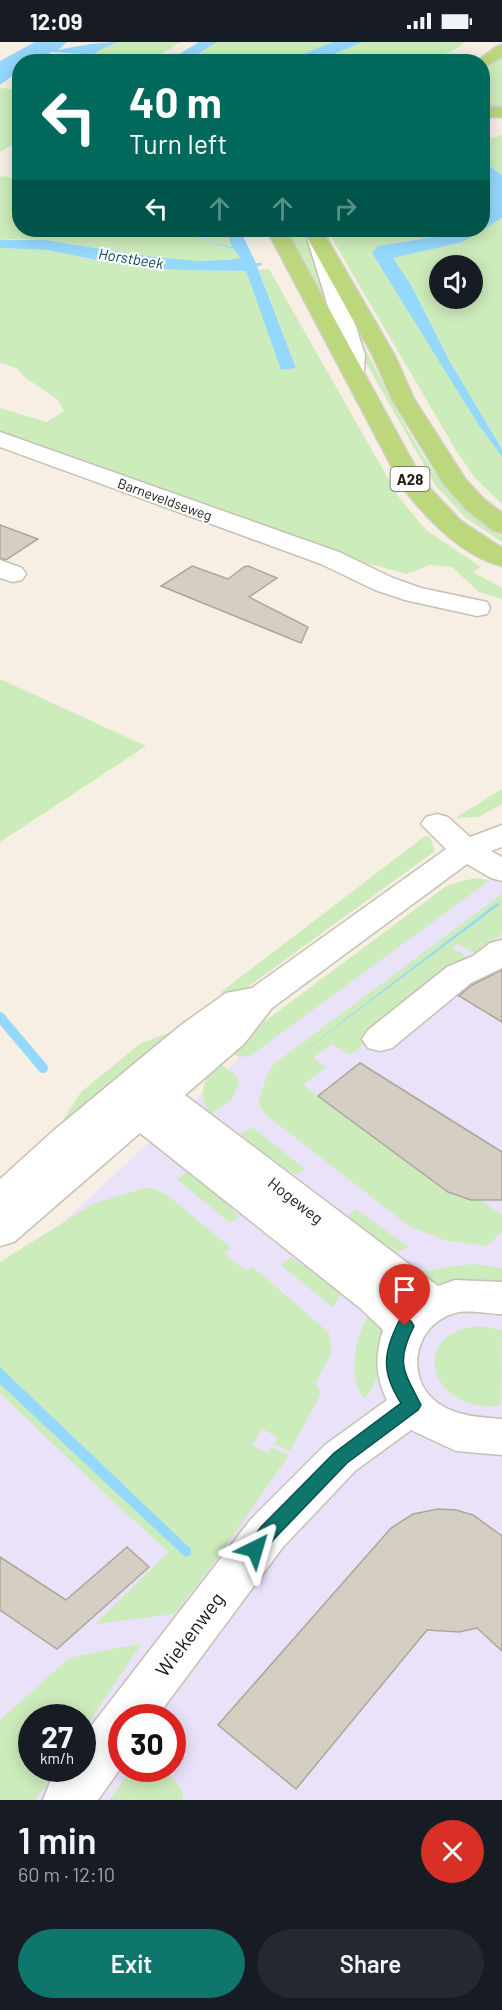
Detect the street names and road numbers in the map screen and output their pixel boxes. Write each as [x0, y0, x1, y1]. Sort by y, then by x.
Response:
road number: A28 [390, 467, 430, 491]
street label: Barneveldseweg [115, 474, 215, 524]
street label: Hogeweg [265, 1173, 327, 1227]
street label: Wiekenweg [149, 1587, 229, 1681]

